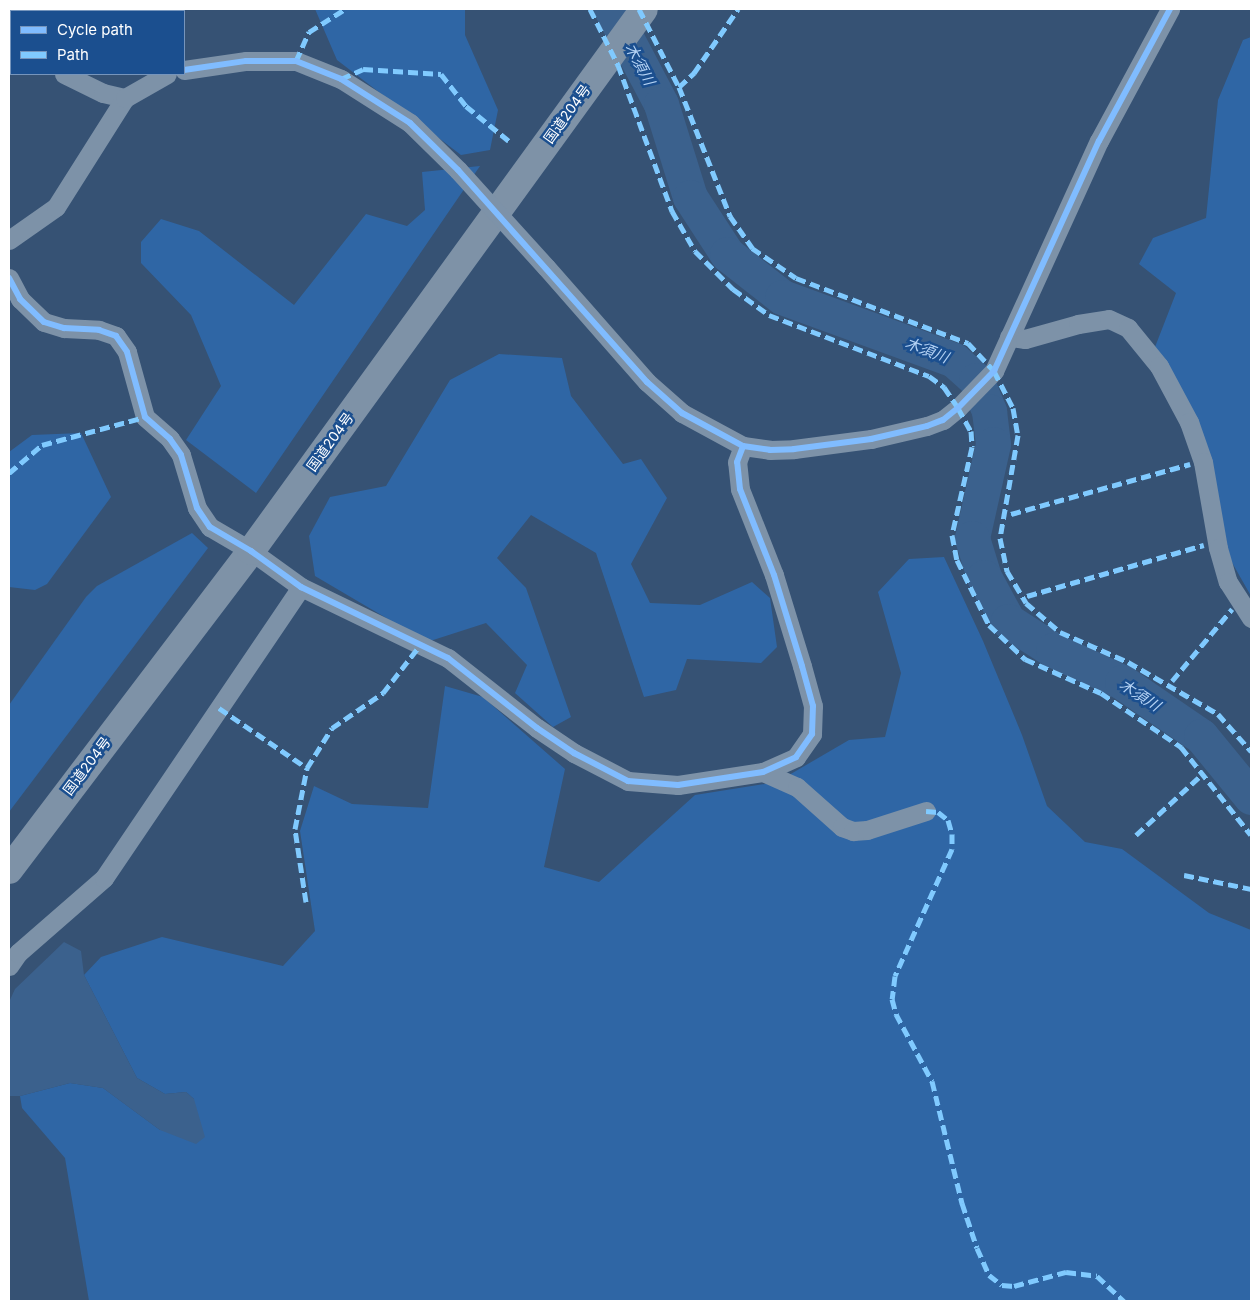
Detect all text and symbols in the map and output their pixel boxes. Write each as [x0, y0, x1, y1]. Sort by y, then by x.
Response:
legend [10, 10, 185, 75]
text: Cycle path [57, 20, 133, 39]
water label: 木須川 [621, 40, 659, 88]
text: Path [57, 45, 89, 64]
street label: 国道204号 [540, 81, 594, 147]
water label: 木須川 [903, 334, 951, 366]
street label: 国道204号 [303, 409, 357, 475]
water label: 木須川 [1116, 675, 1164, 715]
street label: 国道204号 [60, 734, 114, 798]

